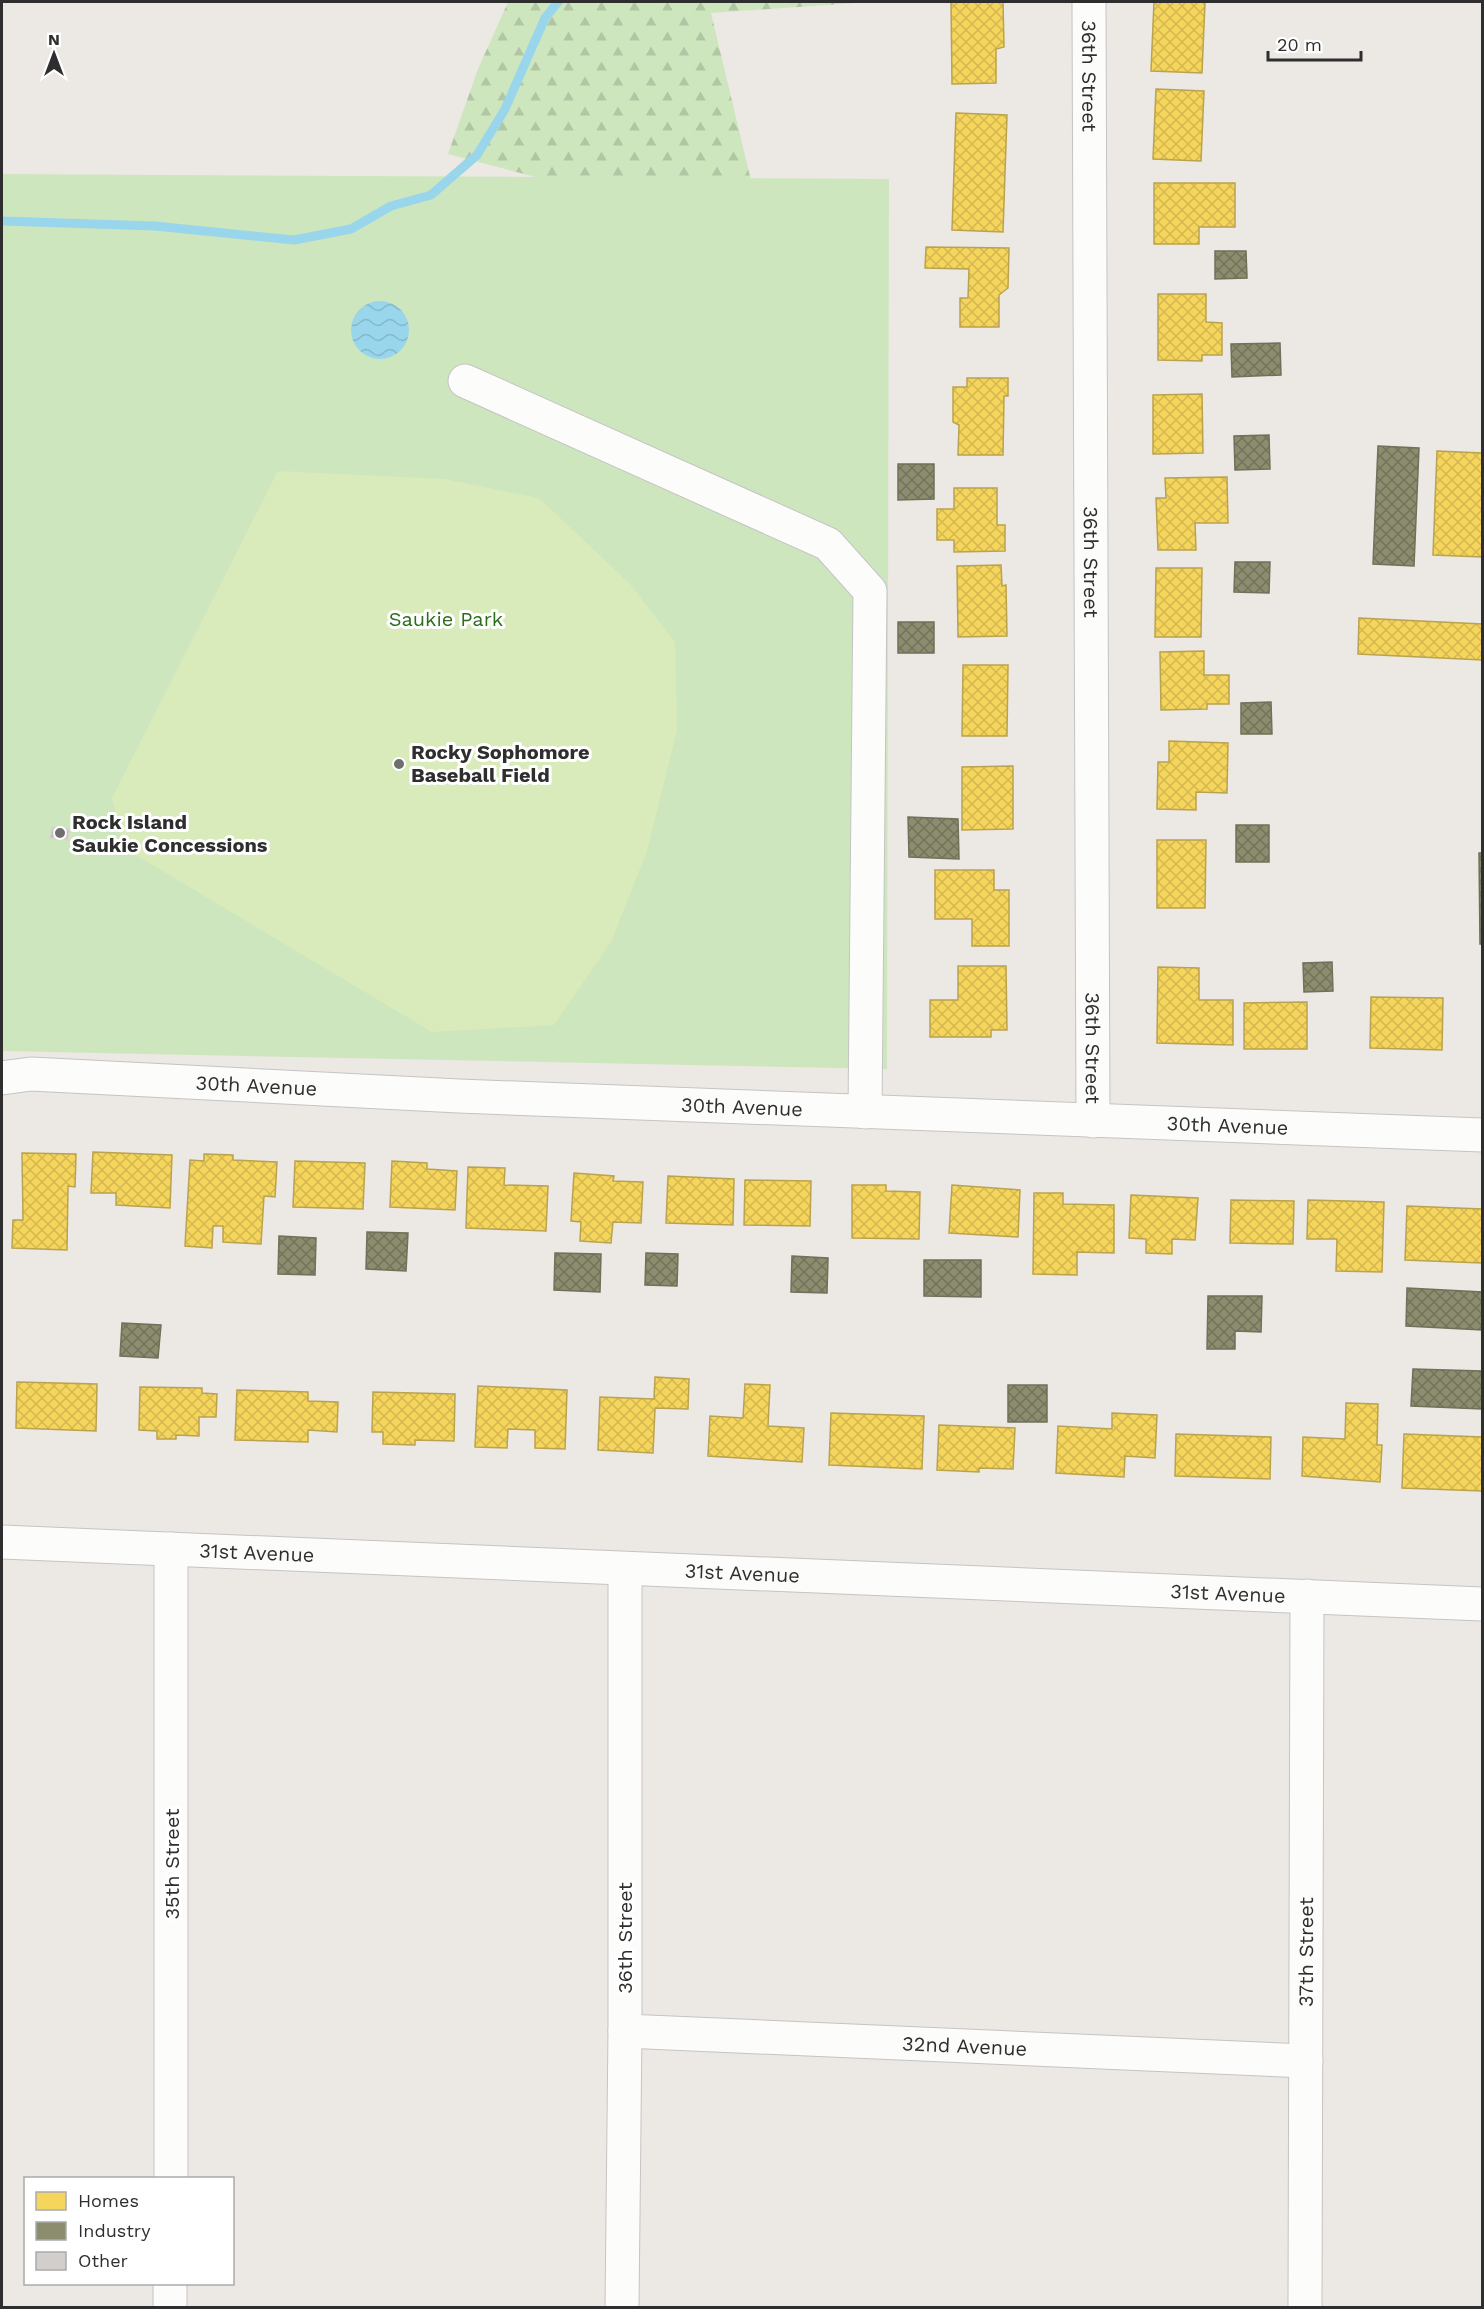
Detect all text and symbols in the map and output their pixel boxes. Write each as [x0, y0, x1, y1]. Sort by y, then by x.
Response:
street label: 36th Street [1077, 20, 1101, 133]
north arrow [24, 24, 84, 84]
scale bar [1268, 24, 1361, 62]
text: N [48, 30, 60, 49]
text: 20 m [1277, 34, 1322, 55]
street label: 36th Street [1079, 506, 1103, 618]
park label: Saukie Park [389, 607, 503, 631]
place label: Rocky Sophomore Baseball Field [411, 740, 590, 787]
marker: Rocky Sophomore Baseball Field [392, 757, 406, 771]
place label: Rock Island Saukie Concessions [72, 810, 268, 857]
marker: Rock Island Saukie Concessions [53, 826, 67, 840]
street label: 36th Street [1081, 992, 1105, 1104]
street label: 30th Avenue [195, 1070, 318, 1101]
street label: 30th Avenue [681, 1092, 803, 1121]
street label: 30th Avenue [1166, 1111, 1289, 1140]
street label: 31st Avenue [199, 1538, 315, 1567]
street label: 31st Avenue [684, 1559, 800, 1587]
street label: 31st Avenue [1170, 1579, 1286, 1608]
street label: 35th Street [160, 1808, 184, 1920]
street label: 36th Street [613, 1882, 637, 1994]
street label: 37th Street [1294, 1896, 1318, 2007]
street label: 32nd Avenue [902, 2031, 1028, 2061]
legend [24, 2177, 234, 2285]
text: Homes [78, 2190, 139, 2211]
text: Industry [78, 2220, 151, 2241]
text: Other [78, 2250, 128, 2271]

